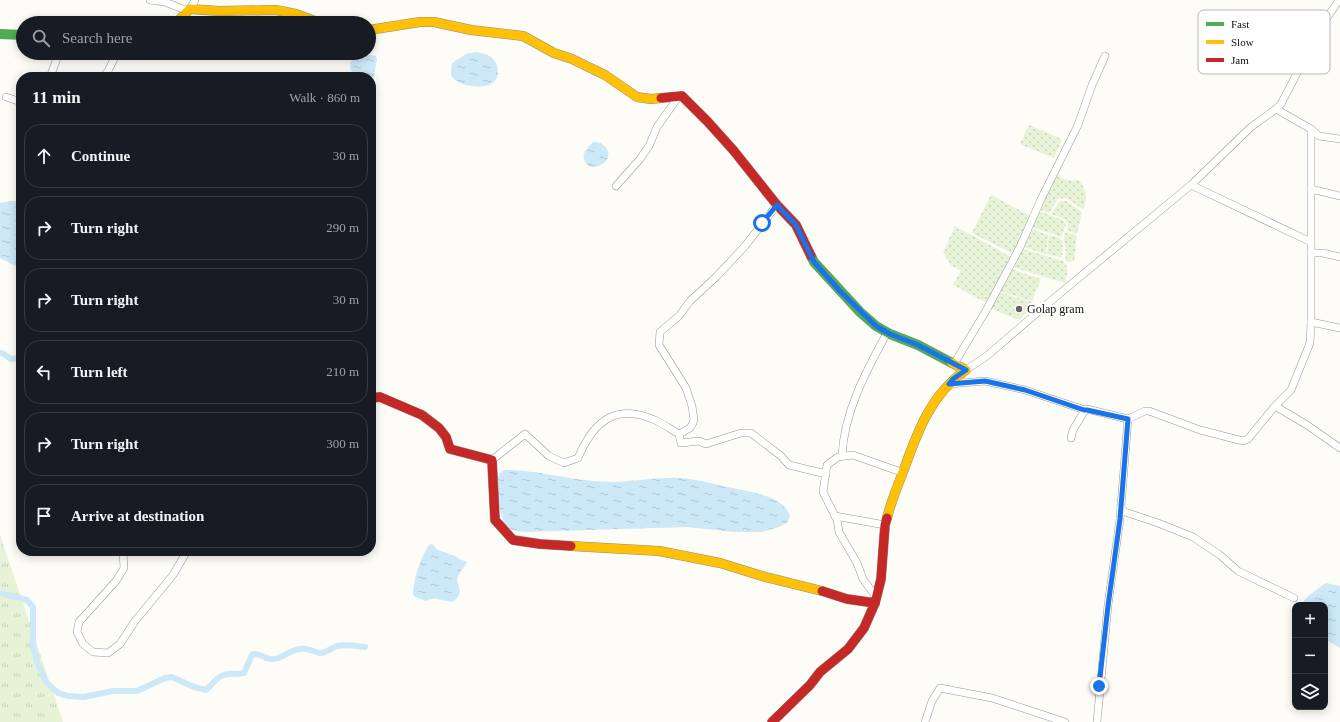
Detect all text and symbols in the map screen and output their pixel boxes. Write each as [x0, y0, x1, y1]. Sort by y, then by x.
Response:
legend [1198, 10, 1330, 74]
search box [16, 16, 376, 60]
text: Fast [1231, 18, 1249, 30]
icon: search [30, 27, 52, 49]
text: Search here [62, 30, 132, 46]
text: Slow [1231, 36, 1254, 48]
text: Jam [1231, 54, 1249, 66]
text: 11 min [32, 88, 81, 107]
text: Walk · 860 m [289, 90, 360, 105]
icon: ahead [33, 145, 55, 167]
text: Continue [71, 148, 130, 164]
text: 30 m [333, 148, 359, 163]
route start [753, 214, 771, 232]
icon: right [33, 217, 55, 239]
text: Turn right [71, 220, 138, 236]
text: 290 m [326, 220, 359, 235]
icon: right [33, 289, 55, 311]
text: Turn right [71, 292, 138, 308]
text: 30 m [333, 292, 359, 307]
place label: Golap gram [1027, 302, 1085, 316]
marker: Golap gram [1014, 304, 1024, 314]
icon: left [33, 361, 55, 383]
text: Turn left [71, 364, 128, 380]
text: 210 m [326, 364, 359, 379]
icon: right [33, 433, 55, 455]
text: Turn right [71, 436, 138, 452]
text: 300 m [326, 436, 359, 451]
icon: arrive [33, 505, 55, 527]
text: Arrive at destination [71, 508, 204, 524]
map controls [1292, 602, 1328, 710]
button: + [1292, 602, 1328, 638]
button: − [1292, 638, 1328, 674]
button: layers [1292, 674, 1328, 710]
route end [1090, 677, 1108, 695]

